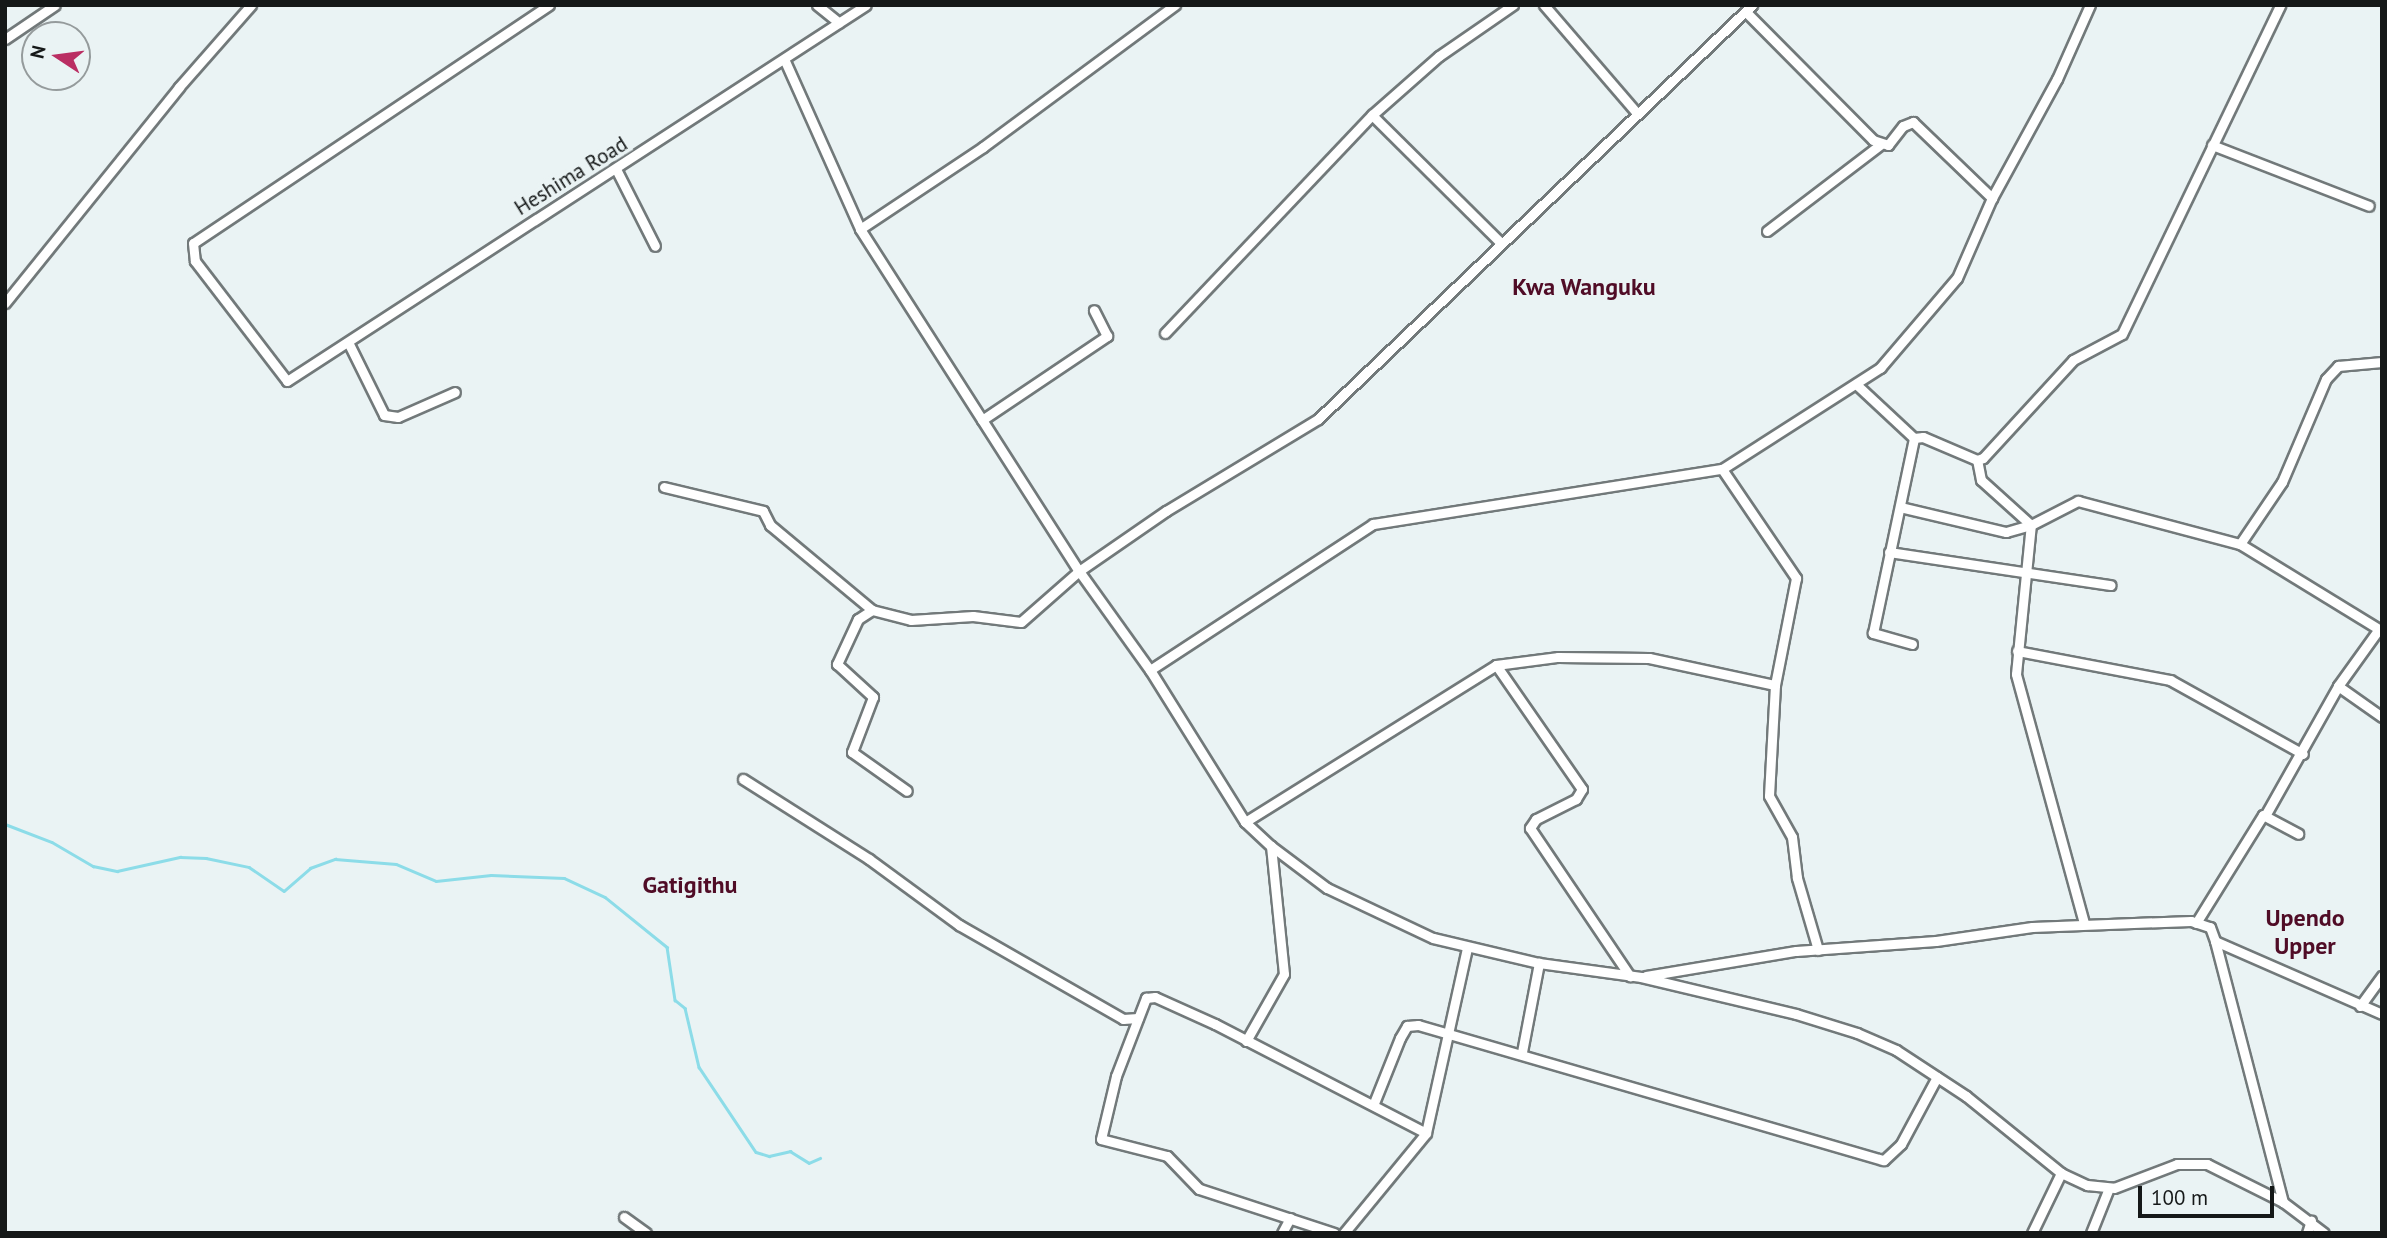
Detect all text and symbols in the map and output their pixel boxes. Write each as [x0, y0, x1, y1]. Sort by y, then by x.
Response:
north arrow [21, 21, 91, 91]
text: N [24, 43, 51, 61]
street label: Heshima Road [510, 131, 632, 221]
district label: Kwa Wanguku [1512, 273, 1656, 301]
district label: Gatigithu [642, 871, 738, 899]
district label: Upendo Upper [2265, 904, 2345, 960]
scale bar [2142, 1172, 2278, 1216]
text: 100 m [2151, 1184, 2208, 1211]

